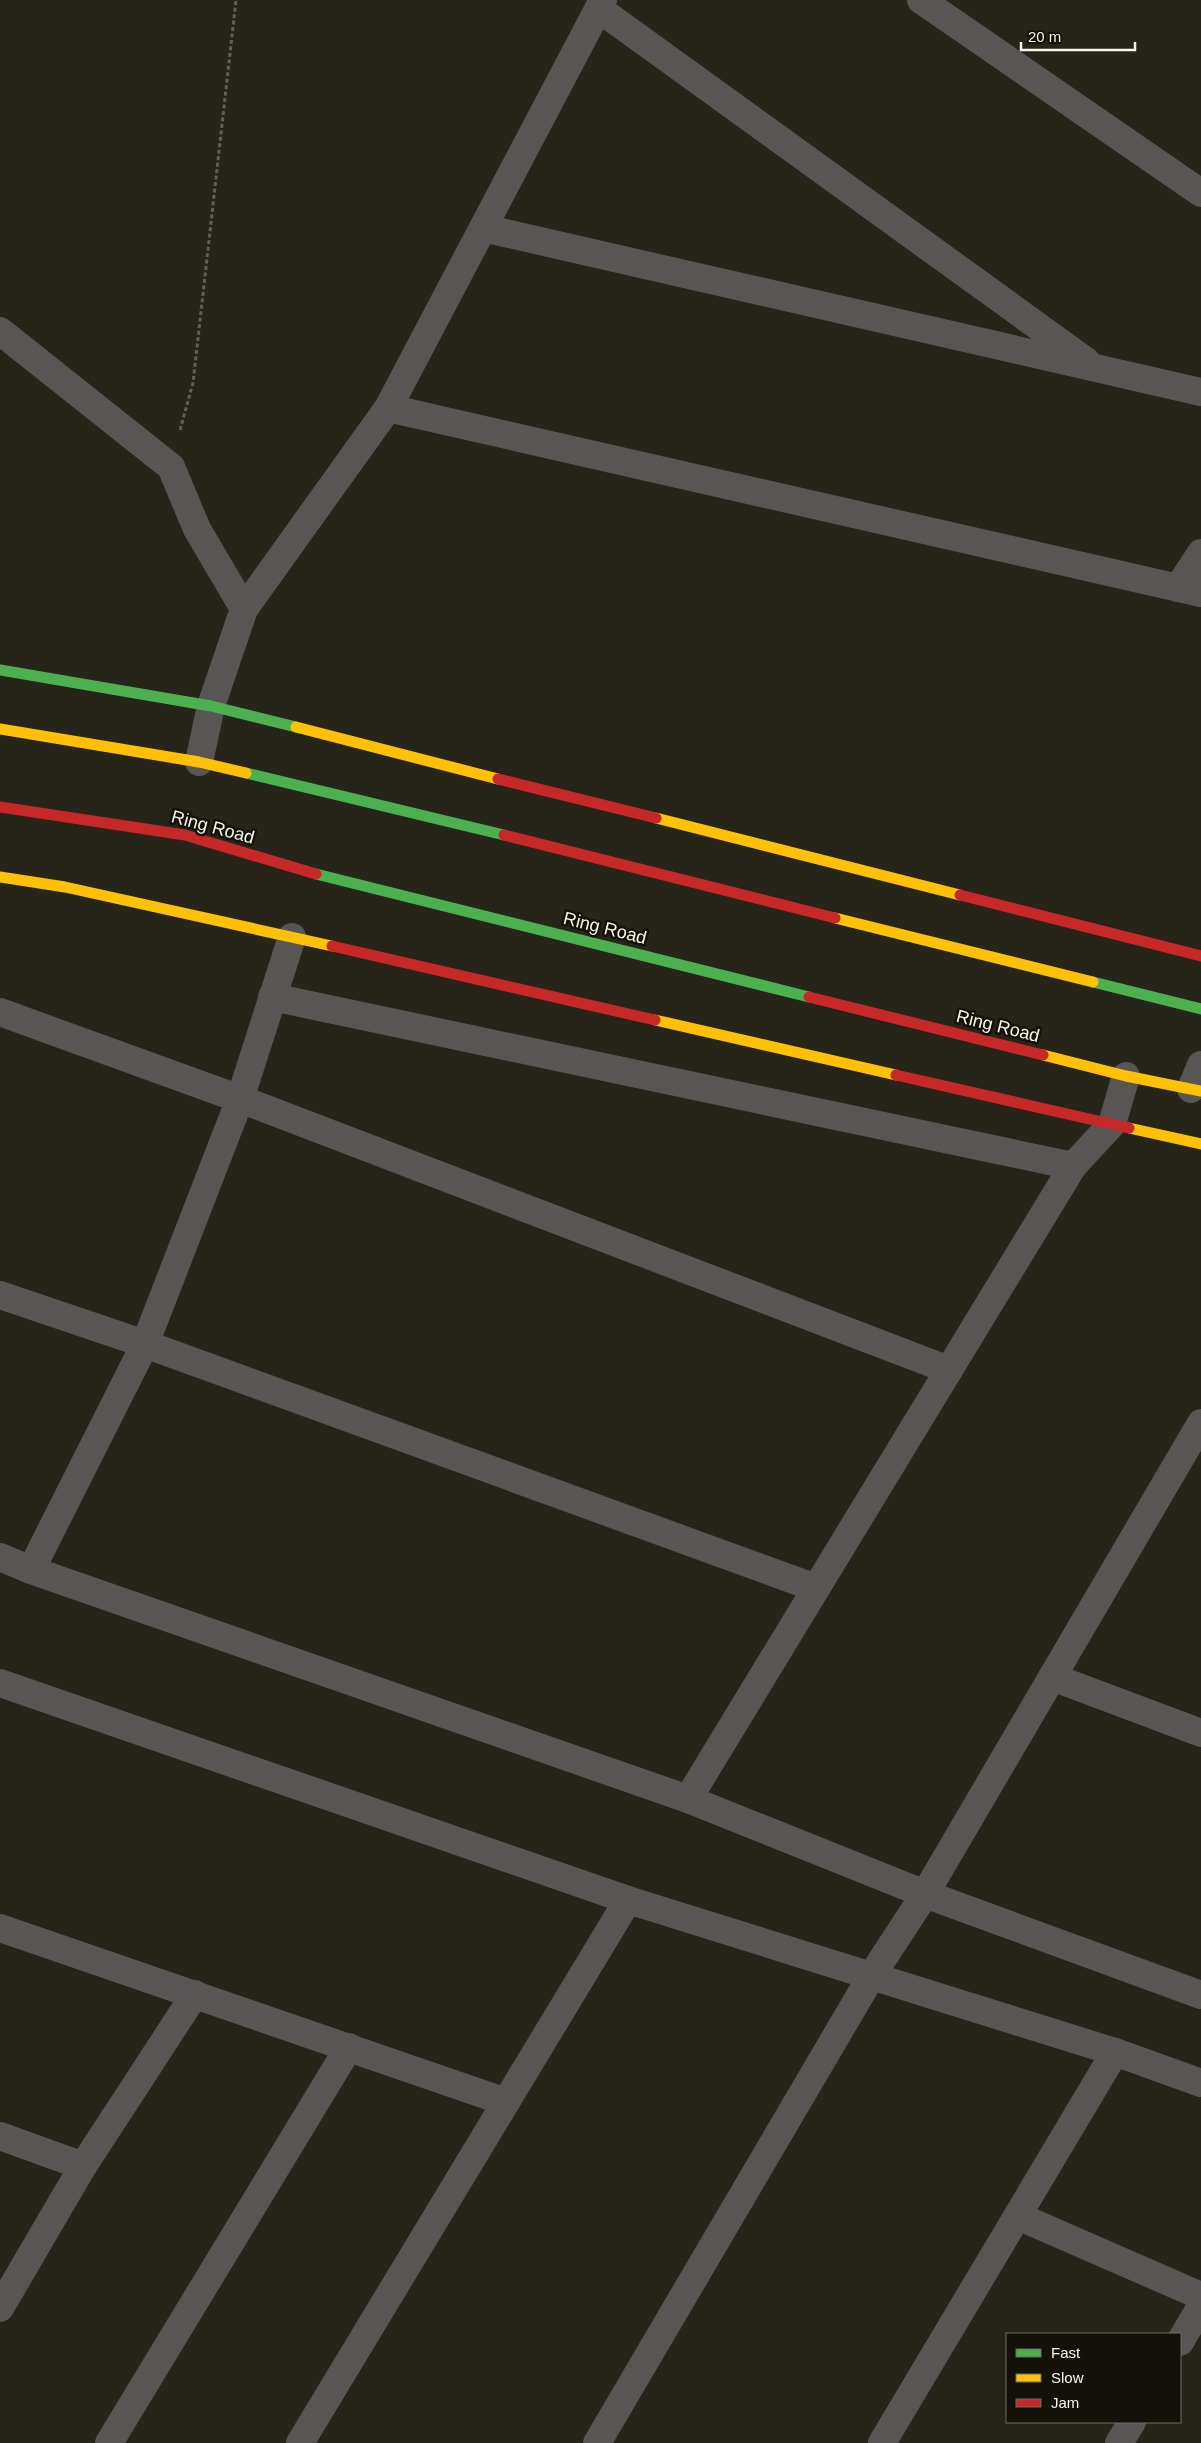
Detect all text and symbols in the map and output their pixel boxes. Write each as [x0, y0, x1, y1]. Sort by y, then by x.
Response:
scale bar [1021, 20, 1135, 52]
text: 20 m [1028, 28, 1061, 45]
street label: Ring Road [169, 806, 257, 848]
street label: Ring Road [561, 908, 649, 948]
street label: Ring Road [954, 1006, 1042, 1046]
legend [1006, 2333, 1181, 2423]
text: Fast [1051, 2344, 1081, 2361]
text: Slow [1051, 2369, 1084, 2386]
text: Jam [1051, 2394, 1079, 2411]

